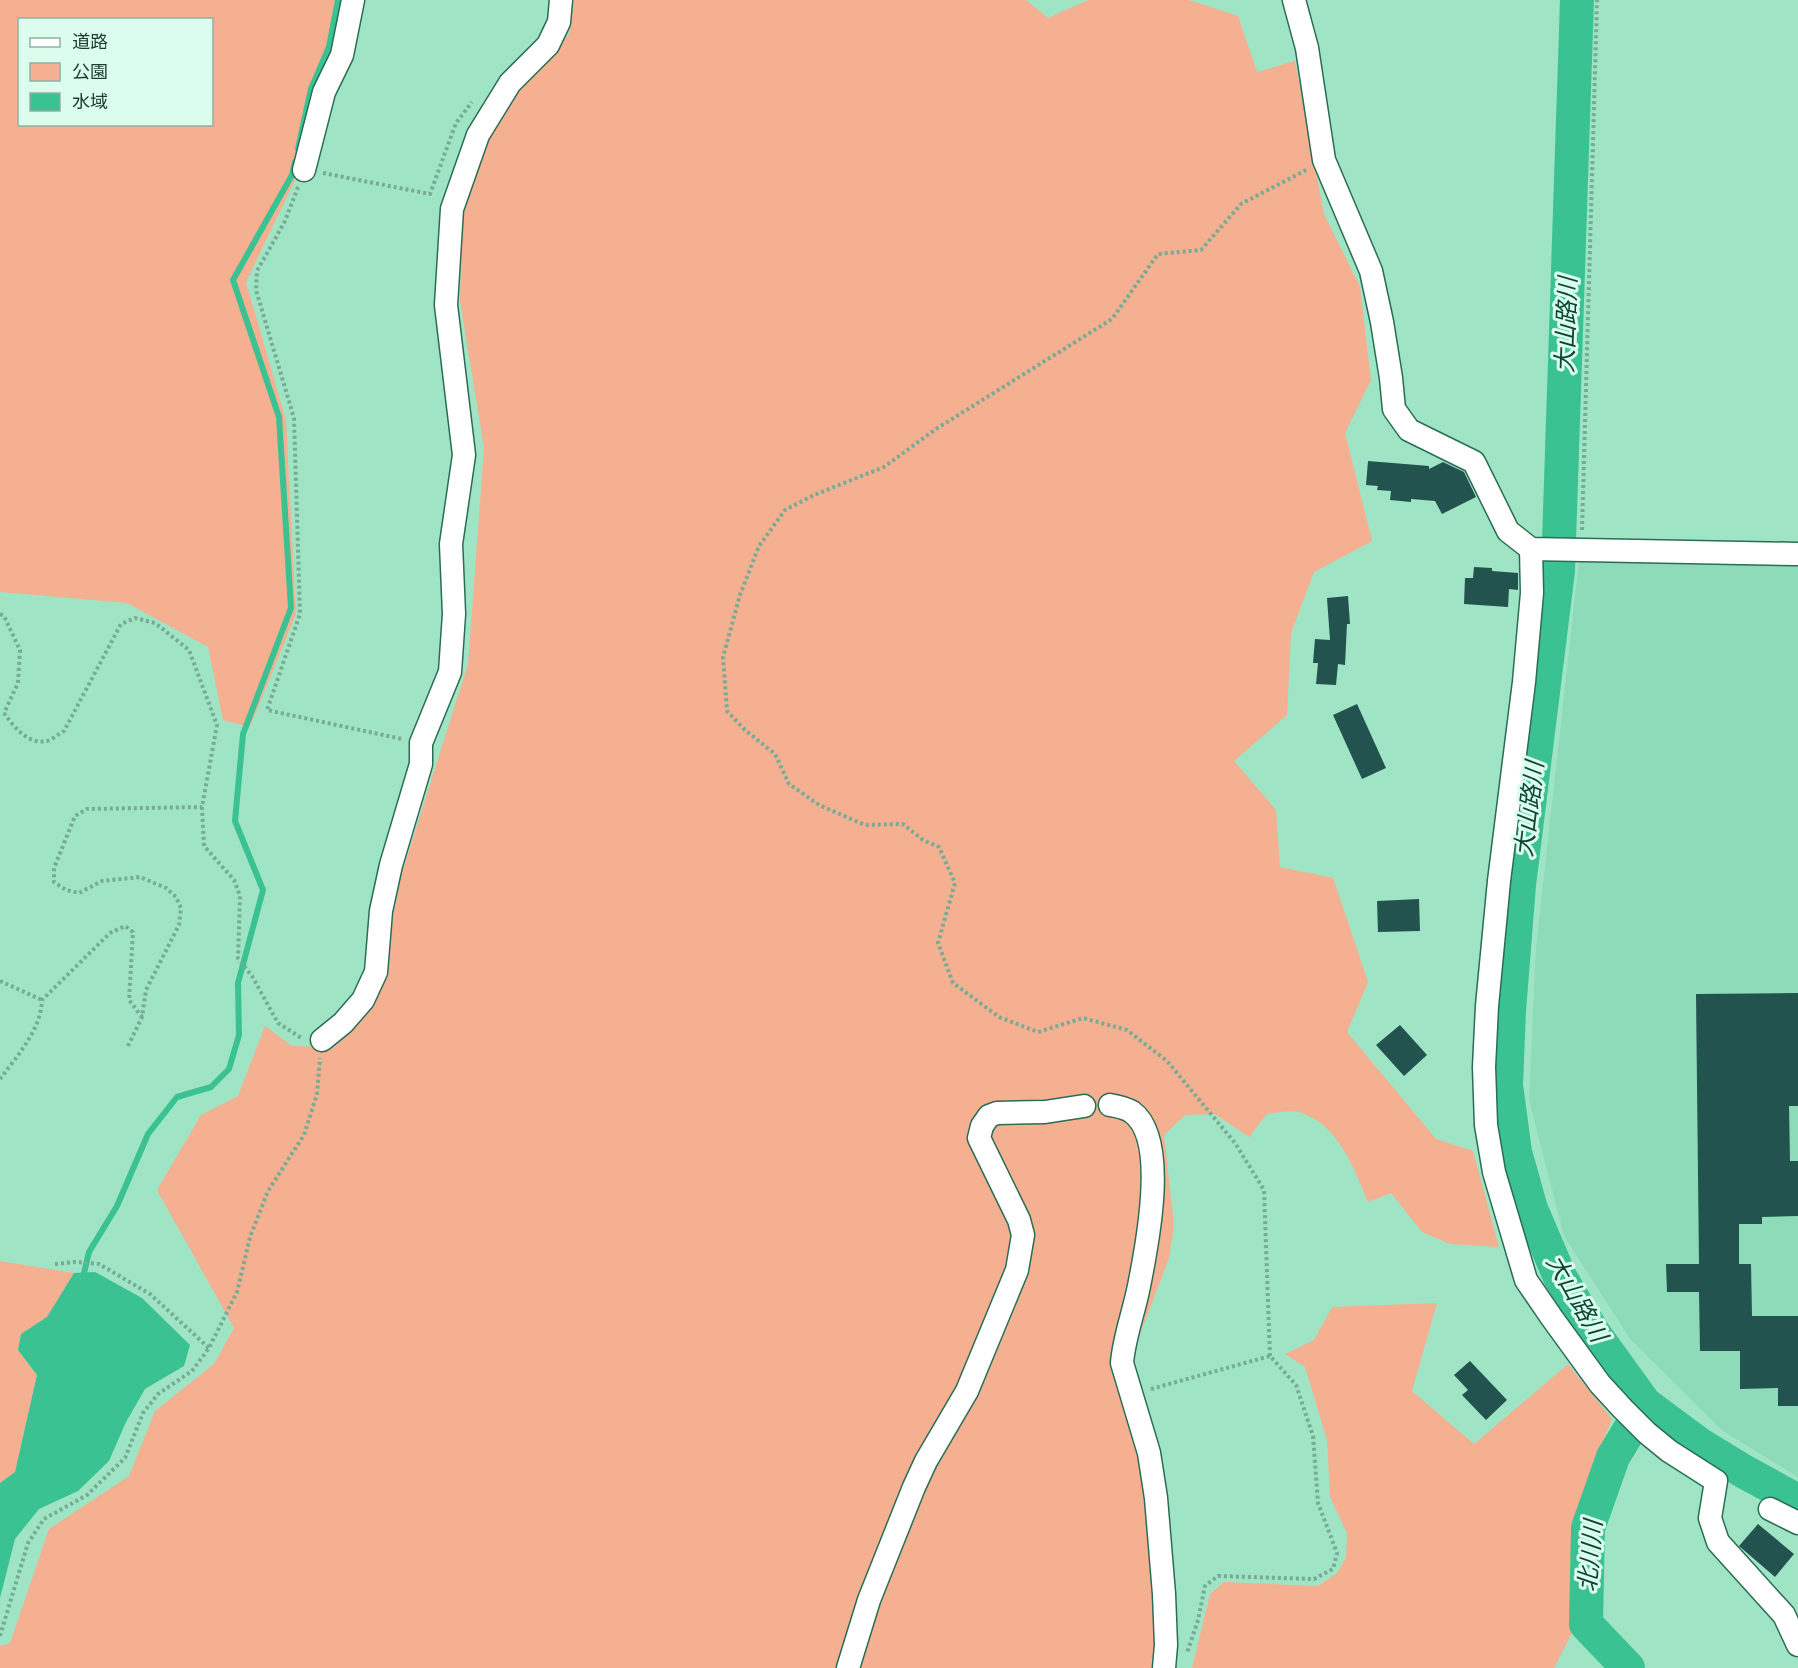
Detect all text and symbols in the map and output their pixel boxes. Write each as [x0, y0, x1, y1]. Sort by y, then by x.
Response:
legend [18, 18, 213, 126]
text: 道路 [72, 30, 108, 53]
text: 公園 [72, 60, 108, 83]
text: 水域 [72, 90, 108, 113]
water label: 大山路川 [1549, 273, 1583, 374]
water label: 大山路川 [1508, 756, 1551, 859]
water label: 大山路川 [1540, 1249, 1616, 1350]
water label: 北川川 [1571, 1516, 1609, 1593]

